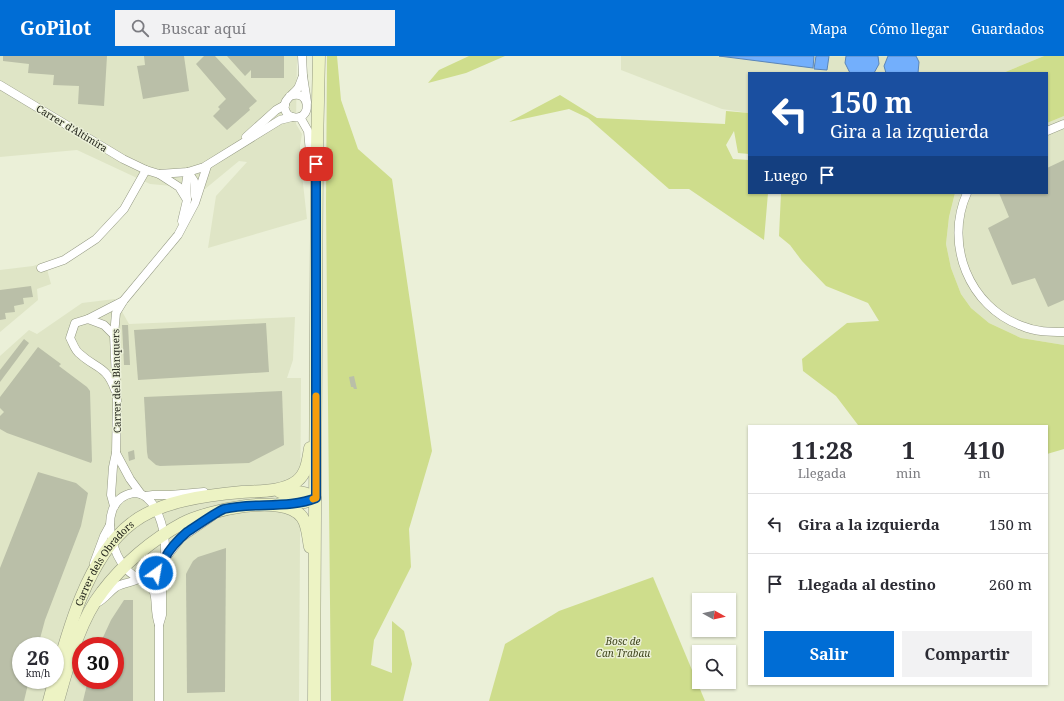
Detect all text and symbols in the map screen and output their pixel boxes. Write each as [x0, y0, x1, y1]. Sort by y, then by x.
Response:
search box [115, 10, 395, 46]
text: GoPilot [20, 15, 91, 41]
icon: search [129, 17, 151, 39]
text: Buscar aquí [161, 18, 246, 38]
text: Mapa [810, 19, 847, 38]
text: Cómo llegar [869, 19, 949, 38]
text: Guardados [971, 19, 1044, 38]
text: 150 m [830, 83, 912, 121]
icon: left [764, 88, 816, 140]
street label: Carrer d'Altimira [34, 101, 111, 155]
text: Gira a la izquierda [830, 119, 989, 143]
pin [299, 147, 333, 181]
icon: arrive [305, 153, 327, 175]
icon: arrive [816, 164, 838, 186]
text: Luego [764, 165, 808, 185]
street label: Carrer dels Blanquers [108, 328, 124, 433]
text: 11:28 [791, 433, 853, 466]
text: 1 [902, 433, 915, 466]
text: 410 [964, 433, 1005, 466]
text: Llegada [798, 464, 846, 482]
text: min [896, 464, 921, 482]
text: m [978, 464, 991, 482]
icon: left [764, 513, 786, 535]
text: Gira a la izquierda [798, 514, 940, 534]
text: 150 m [989, 514, 1032, 534]
street label: Carrer dels Obradors [71, 517, 137, 608]
position arrow [135, 552, 177, 594]
icon: arrive [764, 573, 786, 595]
text: Llegada al destino [798, 574, 936, 594]
text: 260 m [989, 574, 1032, 594]
north arrow [692, 593, 736, 637]
map controls [692, 593, 736, 689]
button: Salir [764, 631, 894, 677]
button: Compartir [902, 631, 1032, 677]
park label: Bosc de Can Trabau [596, 634, 650, 660]
speed limit sign: 30 [72, 637, 124, 689]
text: 26 [27, 644, 49, 671]
button: search [692, 645, 736, 689]
text: km/h [26, 666, 50, 680]

